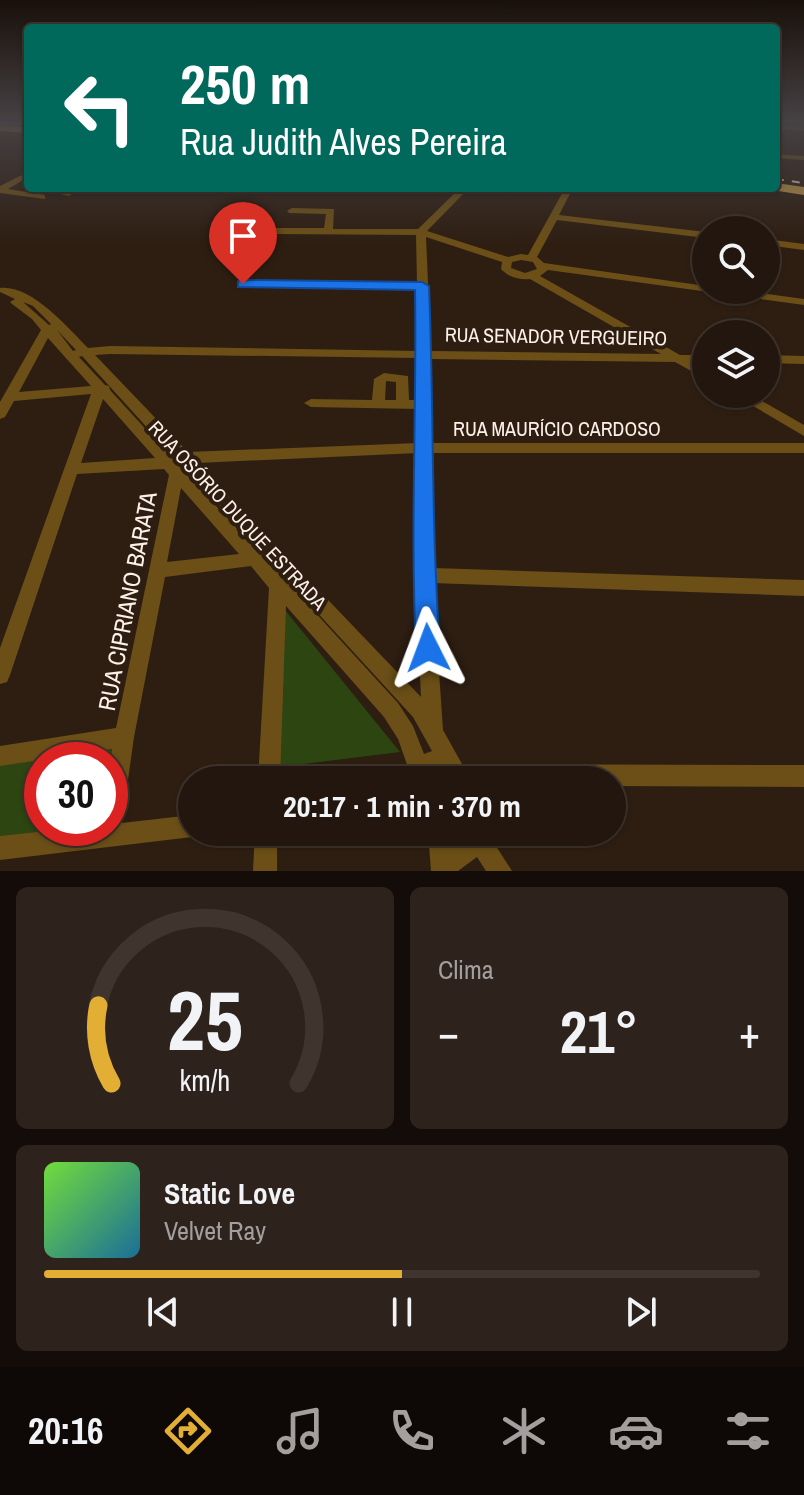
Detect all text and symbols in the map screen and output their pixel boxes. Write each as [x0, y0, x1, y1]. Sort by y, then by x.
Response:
text: 250 m [180, 46, 310, 121]
icon: left [48, 56, 152, 160]
text: Rua Judith Alves Pereira [180, 118, 507, 166]
pin [209, 202, 277, 284]
icon: arrive [221, 214, 265, 258]
map controls [692, 216, 780, 408]
button: search [692, 216, 780, 304]
button: layers [692, 320, 780, 408]
street label: RUA SENADOR VERGUEIRO [445, 321, 667, 351]
street label: RUA OSÓRIO DUQUE ESTRADA [143, 414, 333, 616]
street label: RUA MAURÍCIO CARDOSO [453, 415, 661, 442]
street label: RUA CIPRIANO BARATA [90, 488, 164, 713]
position arrow [386, 606, 470, 690]
speed limit sign: 30 [24, 742, 128, 846]
text: 20:17 · 1 min · 370 m [283, 786, 521, 826]
text: Clima [438, 952, 494, 987]
text: 25 [167, 964, 243, 1076]
text: 21° [560, 991, 638, 1072]
text: − [438, 1002, 459, 1062]
text: + [739, 1002, 760, 1062]
text: km/h [180, 1061, 230, 1100]
text: Static Love [164, 1173, 295, 1213]
text: Velvet Ray [164, 1213, 266, 1248]
icon: previous [141, 1290, 185, 1334]
icon: pause [380, 1290, 424, 1334]
icon: next [619, 1290, 663, 1334]
icon: directions [160, 1403, 216, 1459]
icon: music [272, 1403, 328, 1459]
icon: phone [384, 1403, 440, 1459]
icon: climate [496, 1403, 552, 1459]
icon: car [608, 1403, 664, 1459]
icon: filters [720, 1403, 776, 1459]
text: 20:16 [28, 1407, 104, 1455]

